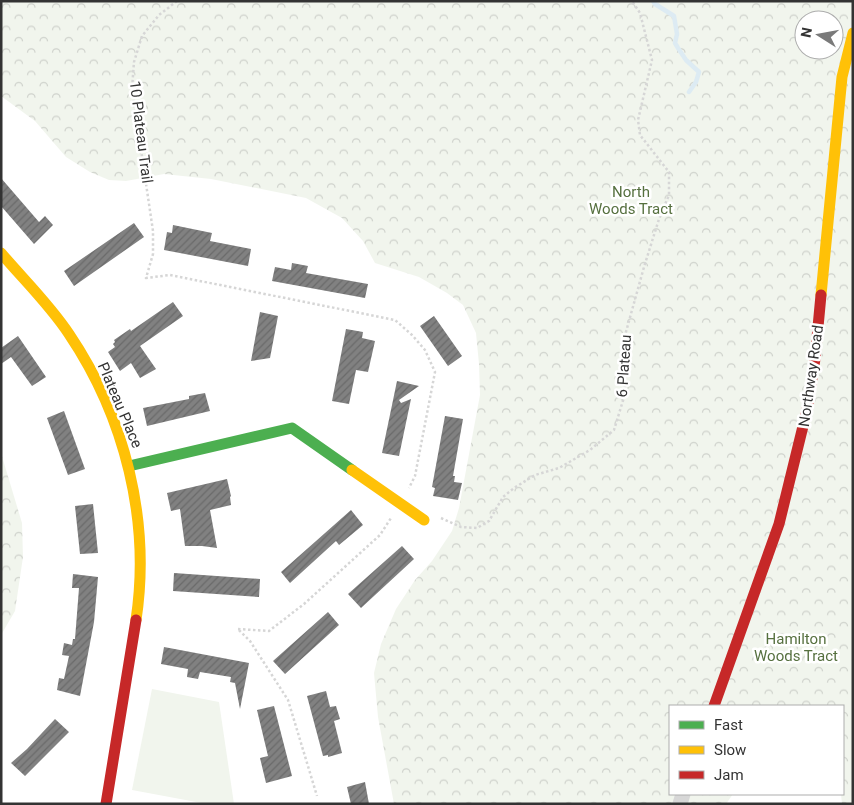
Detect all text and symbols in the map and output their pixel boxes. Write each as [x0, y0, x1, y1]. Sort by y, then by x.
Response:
north arrow [794, 10, 844, 60]
text: N [797, 26, 815, 39]
street label: 10 Plateau Trail [126, 80, 156, 184]
park label: North Woods Tract [589, 183, 673, 218]
street label: Northway Road [795, 324, 827, 428]
street label: 6 Plateau [613, 334, 635, 398]
street label: Plateau Place [94, 359, 146, 451]
park label: Hamilton Woods Tract [754, 630, 838, 665]
legend [669, 705, 844, 795]
text: Fast [714, 716, 743, 734]
text: Slow [714, 741, 746, 759]
text: Jam [714, 766, 744, 784]

